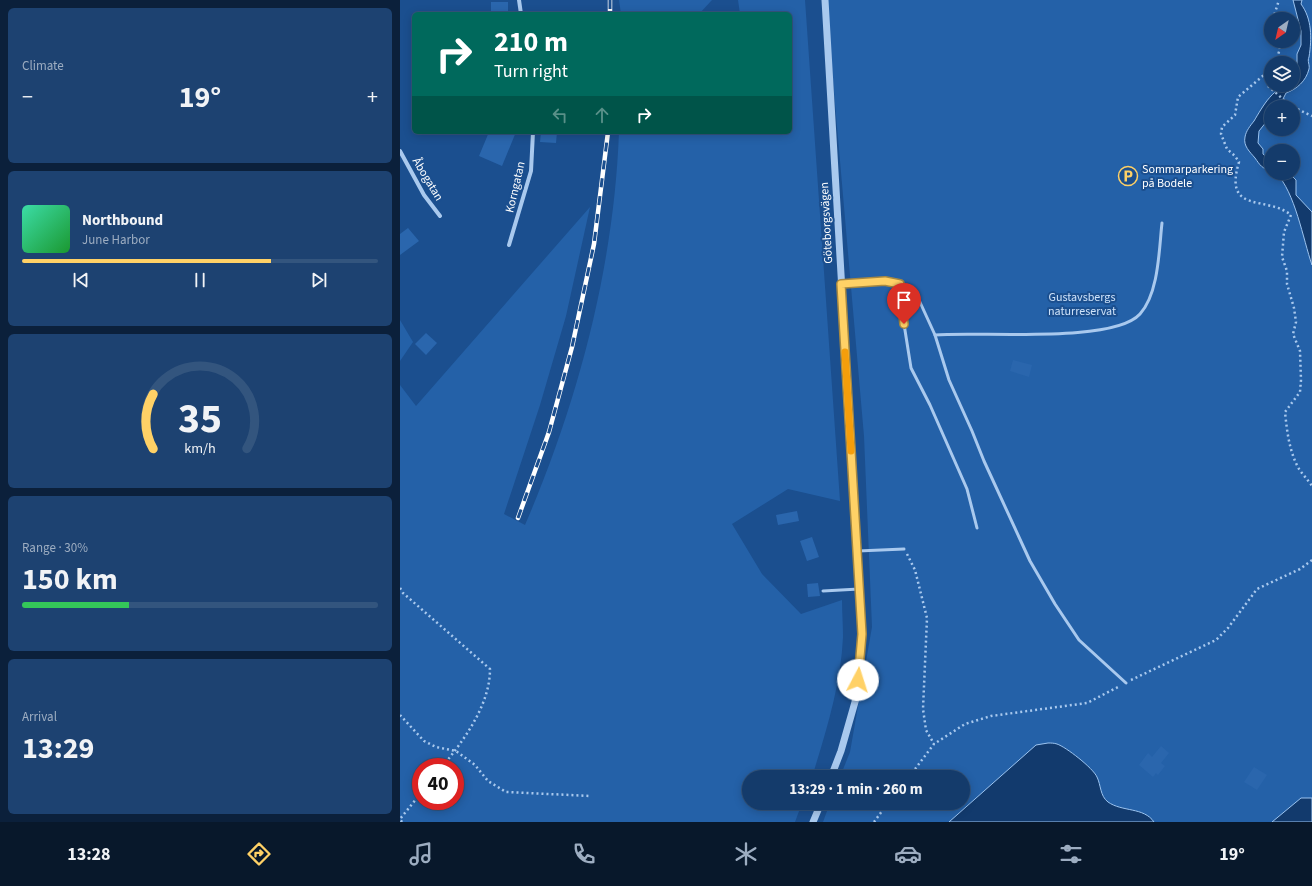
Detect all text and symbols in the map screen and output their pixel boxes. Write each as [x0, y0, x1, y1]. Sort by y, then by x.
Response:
north arrow [1264, 12, 1300, 48]
map controls [1264, 12, 1300, 180]
text: 210 m [494, 22, 568, 62]
icon: right [428, 28, 480, 80]
button: layers [1264, 56, 1300, 92]
text: Climate [22, 57, 64, 75]
text: Turn right [494, 59, 568, 84]
text: 19° [179, 76, 221, 119]
text: − [22, 81, 33, 113]
text: + [367, 81, 378, 113]
button: + [1264, 100, 1300, 136]
icon: left [549, 104, 571, 126]
icon: ahead [591, 104, 613, 126]
icon: right [633, 104, 655, 126]
button: − [1264, 144, 1300, 180]
street label: Åbogatan [408, 154, 447, 204]
street label: Korngatan [501, 160, 530, 214]
place label: Sommarparkering på Bodele [1142, 161, 1233, 192]
parking icon: Sommarparkering på Bodele [1117, 165, 1139, 187]
street label: Göteborgsvägen [816, 182, 837, 264]
text: Northbound [82, 210, 163, 231]
text: June Harbor [82, 231, 150, 249]
icon: previous [70, 269, 92, 291]
icon: pause [189, 269, 211, 291]
icon: next [308, 269, 330, 291]
pin [887, 283, 921, 324]
icon: arrive [893, 289, 915, 311]
park label: Gustavsbergs naturreservat [1048, 289, 1116, 320]
text: 35 [178, 389, 222, 449]
text: km/h [184, 438, 216, 459]
text: Range · 30% [22, 539, 88, 557]
text: 150 km [22, 558, 118, 601]
position arrow [837, 659, 879, 701]
text: Arrival [22, 708, 57, 726]
text: 13:29 [22, 727, 94, 770]
speed limit sign: 40 [412, 758, 464, 810]
text: 13:29 · 1 min · 260 m [789, 779, 923, 800]
icon: directions [245, 840, 273, 868]
icon: music [407, 840, 435, 868]
icon: phone [570, 840, 598, 868]
icon: climate [732, 840, 760, 868]
icon: car [894, 840, 922, 868]
icon: filters [1057, 840, 1085, 868]
text: 13:28 [67, 842, 111, 867]
text: 19° [1219, 842, 1245, 867]

